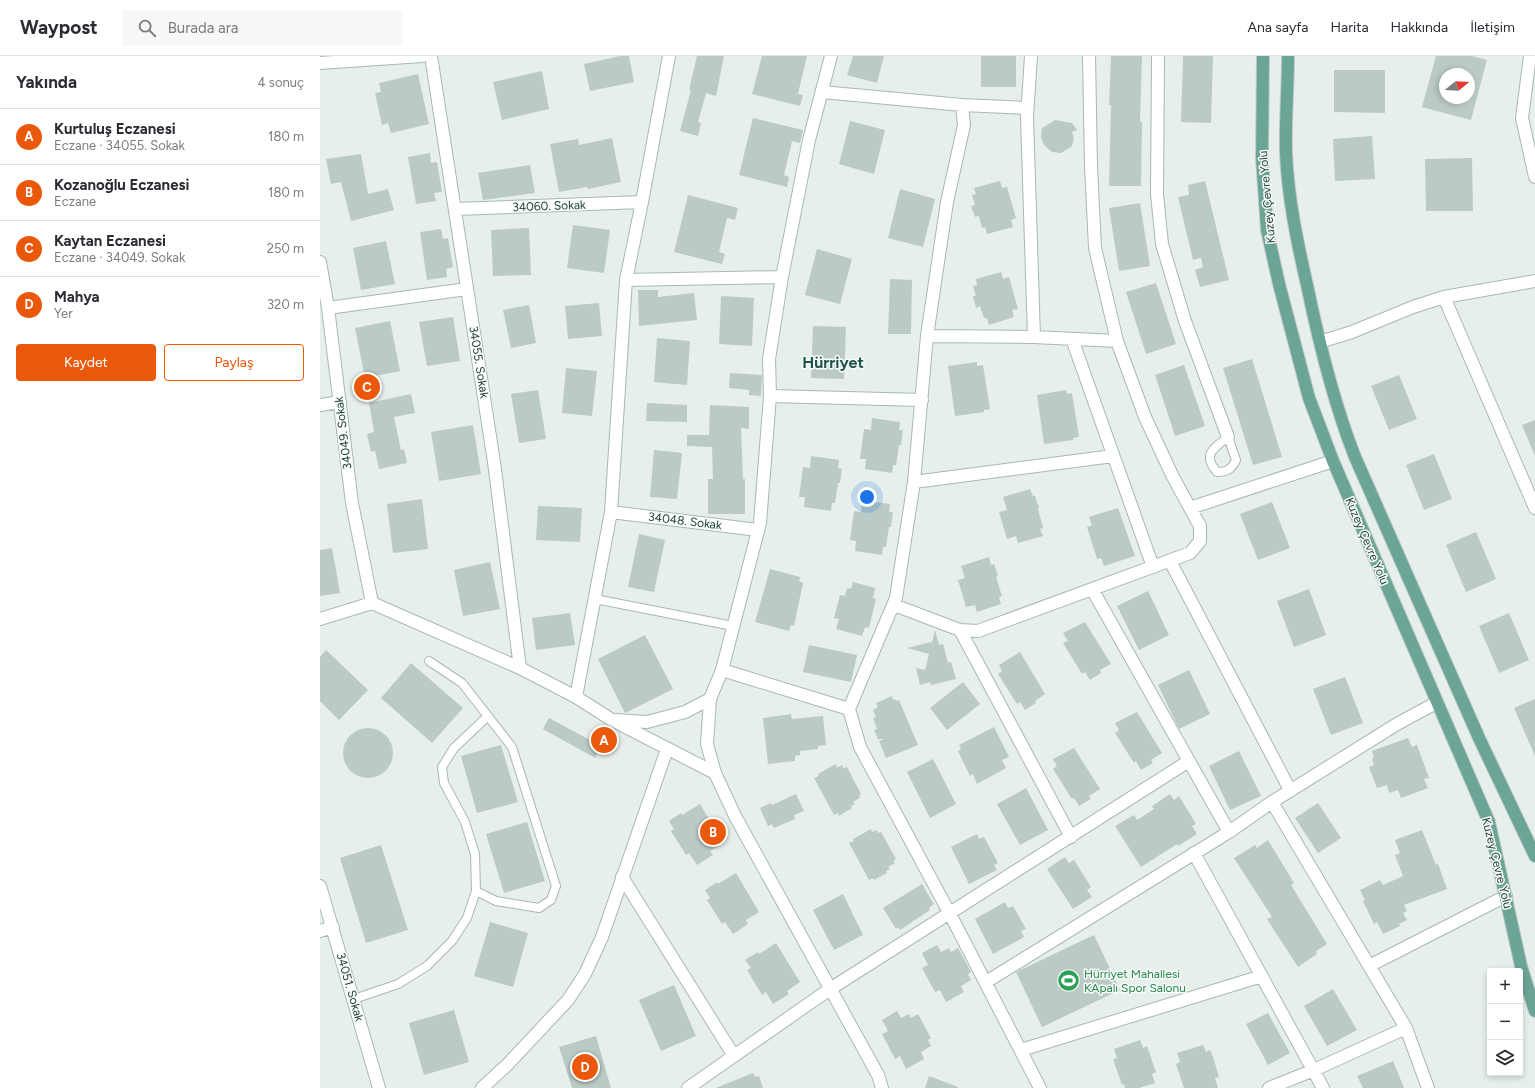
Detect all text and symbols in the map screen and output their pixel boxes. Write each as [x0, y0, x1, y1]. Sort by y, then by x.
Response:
search box [122, 10, 402, 46]
text: Waypost [20, 16, 98, 39]
icon: search [136, 17, 158, 39]
text: Burada ara [168, 19, 238, 37]
text: Ana sayfa [1247, 19, 1309, 36]
text: Harita [1331, 19, 1369, 36]
text: Hakkında [1391, 19, 1448, 36]
text: İletişim [1470, 19, 1515, 36]
north arrow [1439, 68, 1475, 104]
text: Yakında [16, 72, 77, 92]
text: 4 sonuç [258, 75, 304, 90]
text: Kurtuluş Eczanesi [54, 120, 176, 138]
text: A [24, 129, 34, 144]
text: 180 m [268, 129, 304, 144]
text: Eczane · 34055. Sokak [54, 138, 185, 153]
street label: Kuzey Çevre Yolu [1256, 150, 1278, 244]
text: Kozanoğlu Eczanesi [54, 176, 189, 194]
text: B [25, 185, 33, 200]
text: 180 m [268, 185, 304, 200]
text: Eczane [54, 194, 96, 209]
street label: 34060. Sokak [512, 198, 586, 214]
text: Kaytan Eczanesi [54, 232, 166, 250]
text: C [24, 241, 34, 256]
text: 250 m [267, 241, 304, 256]
text: Eczane · 34049. Sokak [54, 250, 185, 265]
text: Mahya [54, 288, 100, 306]
text: D [24, 297, 34, 312]
text: 320 m [267, 297, 304, 312]
text: Yer [54, 306, 73, 321]
street label: 34055. Sokak [466, 325, 492, 399]
button: Kaydet [16, 344, 156, 381]
button: Paylaş [164, 344, 304, 381]
district label: Hürriyet [802, 353, 864, 372]
pin: C [354, 372, 380, 402]
street label: 34049. Sokak [332, 396, 354, 470]
your location [857, 487, 877, 507]
street label: Kuzey Çevre Yolu [1342, 495, 1392, 587]
street label: 34048. Sokak [647, 510, 723, 532]
pin: A [591, 725, 617, 755]
street label: Kuzey Çevre Yolu [1479, 816, 1515, 910]
pin: B [700, 817, 726, 847]
street label: 34051. Sokak [333, 951, 367, 1023]
place label: Hürriyet Mahallesi KApalı Spor Salonu [1084, 967, 1186, 995]
sports icon: Hürriyet Mahallesi KApalı Spor Salonu [1055, 968, 1081, 994]
map controls [1487, 968, 1523, 1076]
button: + [1487, 968, 1523, 1004]
button: − [1487, 1004, 1523, 1040]
button: layers [1487, 1040, 1523, 1076]
pin: D [572, 1052, 598, 1082]

